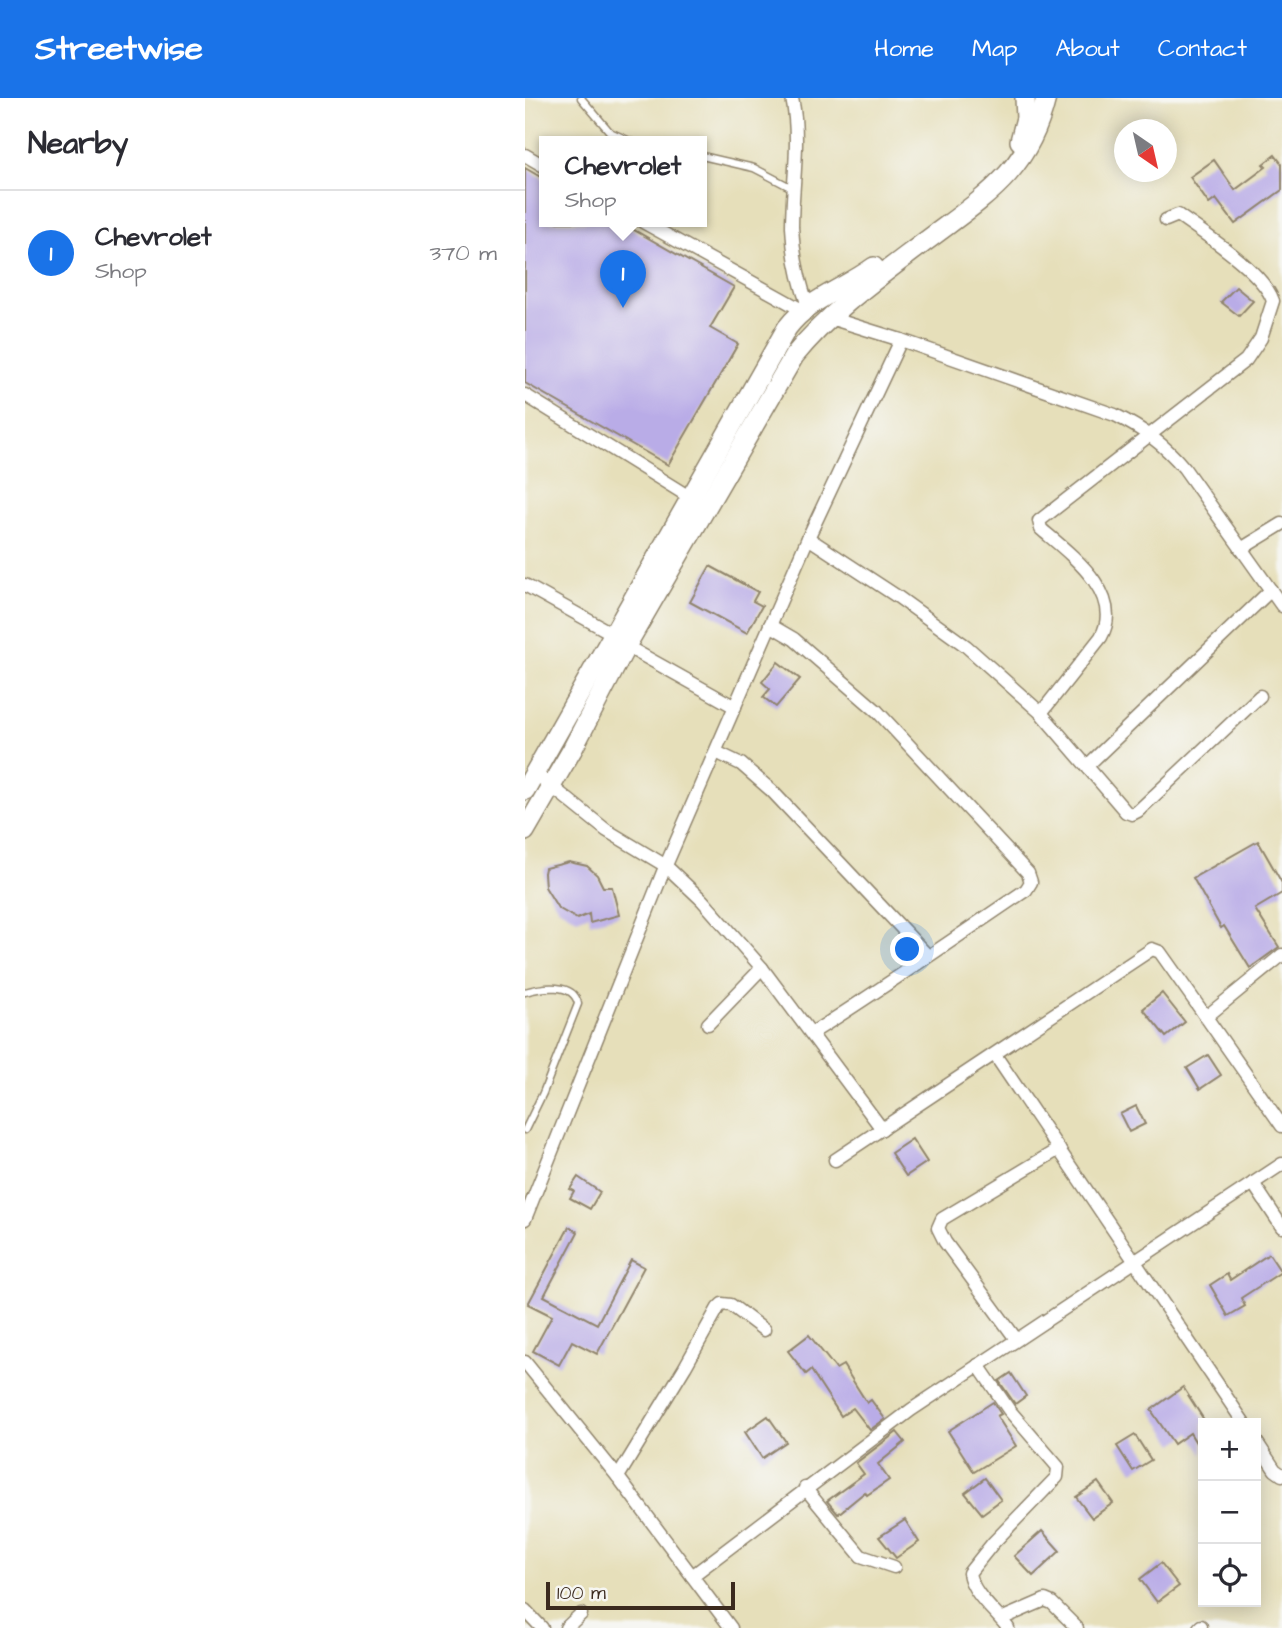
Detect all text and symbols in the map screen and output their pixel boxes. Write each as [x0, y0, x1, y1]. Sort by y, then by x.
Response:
text: Streetwise [35, 26, 203, 72]
text: Home [874, 32, 934, 66]
text: Map [972, 32, 1017, 66]
text: About [1055, 32, 1120, 66]
text: Contact [1158, 32, 1247, 66]
north arrow [1114, 119, 1177, 182]
text: Nearby [28, 123, 128, 165]
popup [539, 136, 707, 227]
text: Chevrolet [565, 148, 681, 184]
text: Shop [565, 184, 617, 216]
text: Chevrolet [95, 219, 211, 255]
text: 1 [50, 237, 52, 269]
text: 370 m [430, 237, 497, 269]
pin: 1 [600, 250, 646, 308]
text: Shop [95, 255, 147, 287]
your location [890, 932, 924, 966]
map controls [1198, 1418, 1261, 1607]
button: + [1198, 1418, 1261, 1481]
button: − [1198, 1481, 1261, 1544]
button: locate [1198, 1544, 1261, 1607]
scale bar [546, 1579, 735, 1611]
text: 100 m [557, 1580, 606, 1607]

